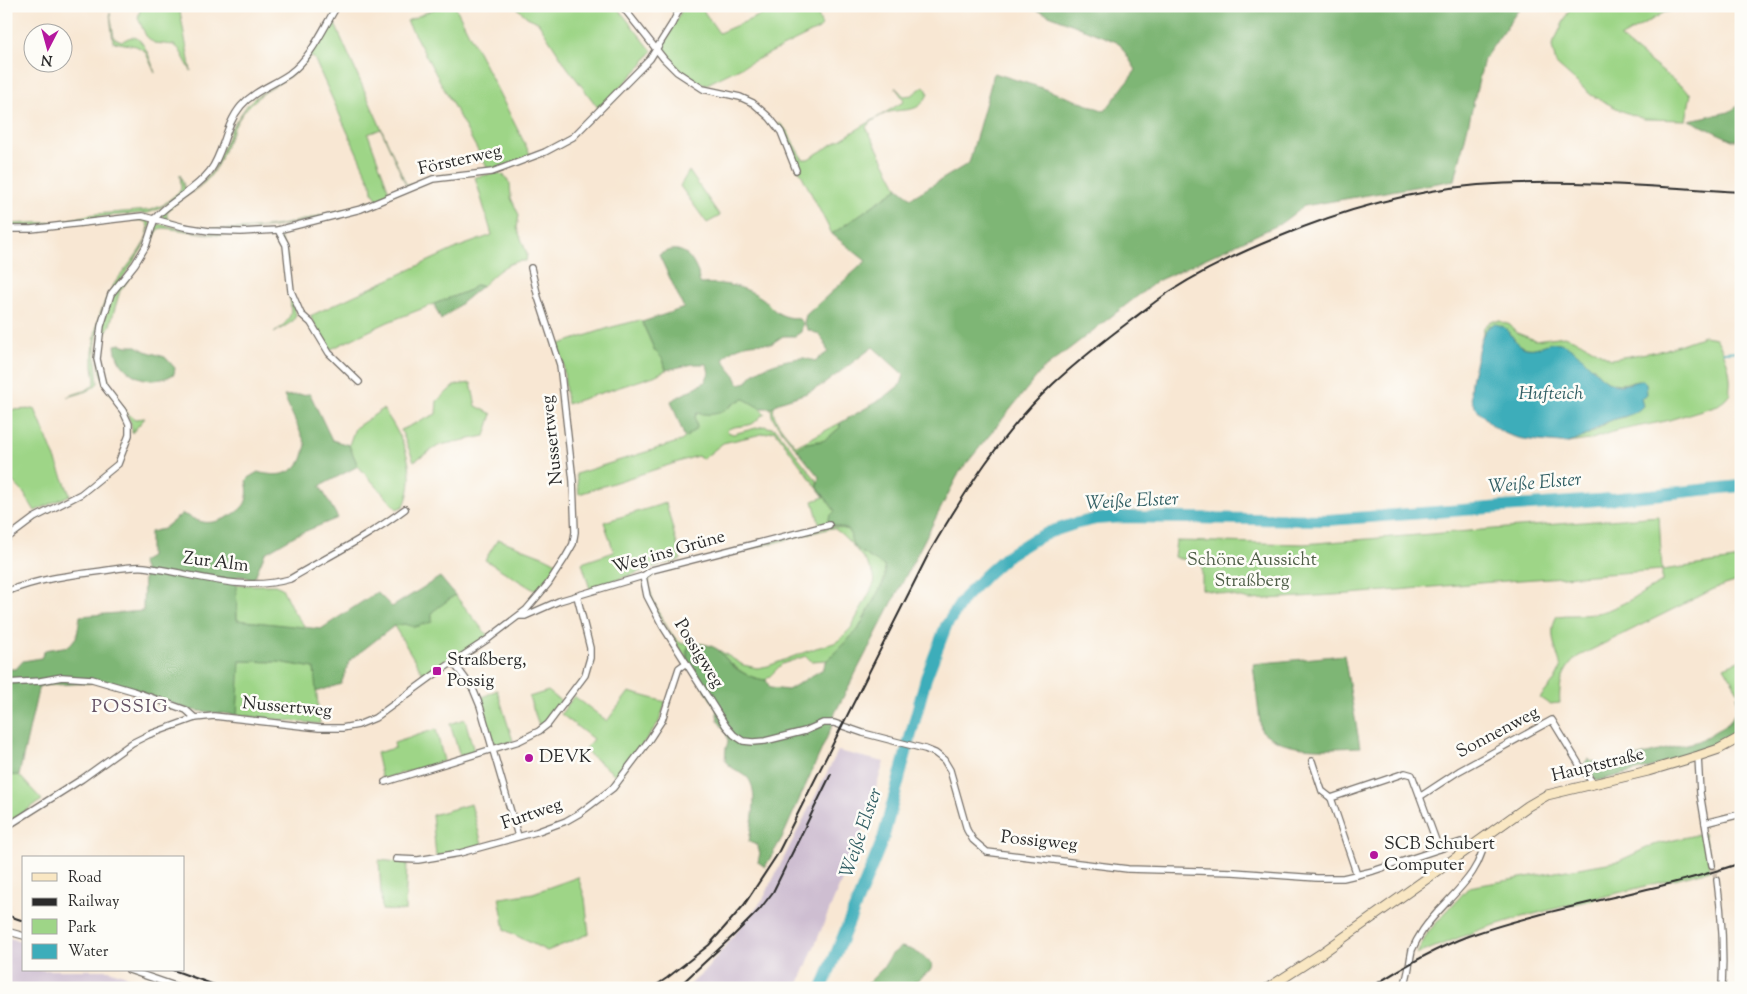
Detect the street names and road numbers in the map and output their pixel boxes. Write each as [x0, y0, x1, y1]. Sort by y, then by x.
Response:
street label: Försterweg [416, 139, 504, 183]
street label: Nussertweg [535, 394, 571, 486]
street label: Weg ins Grüne [609, 524, 729, 582]
street label: Zur Alm [182, 546, 250, 580]
street label: Possigweg [666, 614, 730, 694]
street label: Nussertweg [241, 691, 333, 725]
street label: Sonnenweg [1452, 700, 1544, 766]
street label: Hauptstraße [1549, 742, 1647, 790]
street label: Furtweg [498, 792, 566, 838]
street label: Possigweg [999, 825, 1079, 859]

